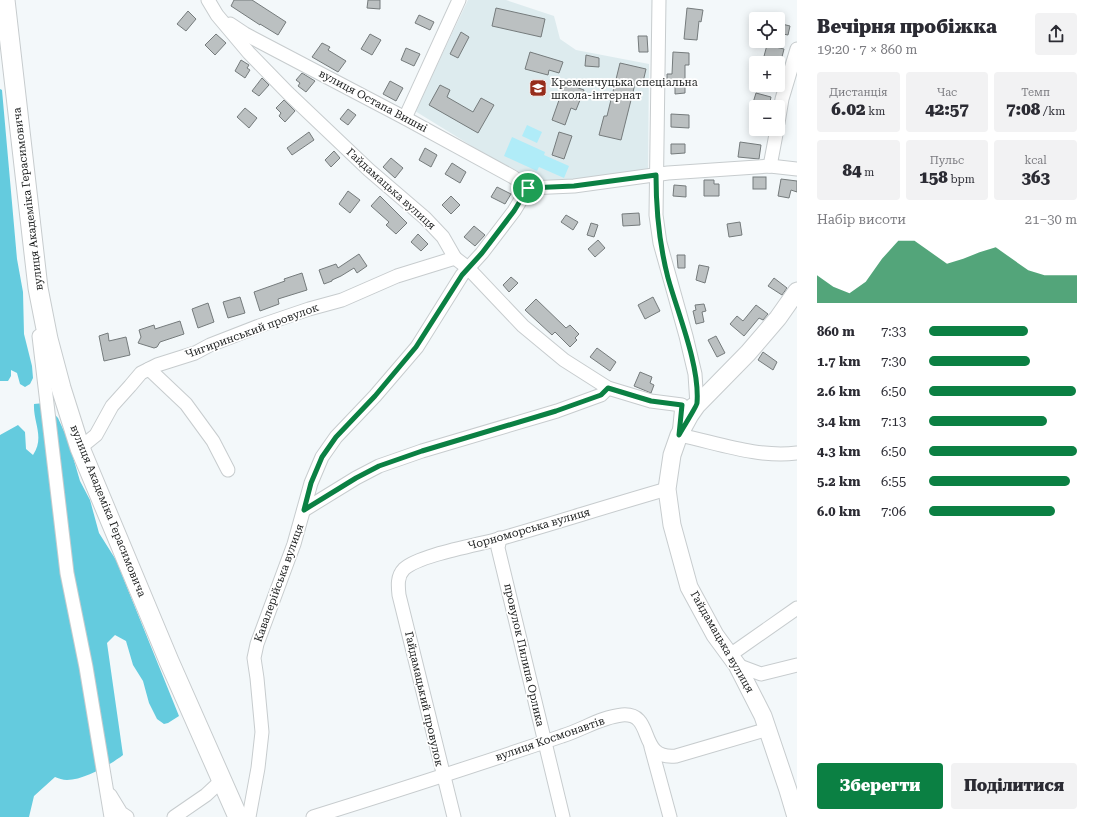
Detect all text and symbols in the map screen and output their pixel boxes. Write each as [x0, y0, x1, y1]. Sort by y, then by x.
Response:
map controls [749, 12, 785, 136]
button: locate [749, 12, 785, 48]
button: share [1035, 13, 1077, 55]
text: Вечірня пробіжка [817, 16, 997, 37]
text: 19:20 · 7 × 860 m [817, 42, 917, 57]
button: + [749, 56, 785, 92]
street label: вулиця Остапа Вишні [316, 67, 430, 135]
place label: Кременчуцька спеціальна школа-інтернат [551, 76, 698, 102]
school or university icon: Кременчуцька спеціальна школа-інтернат [528, 78, 548, 98]
text: Дистанція [829, 86, 888, 99]
text: Час [937, 86, 957, 99]
text: Темп [1021, 86, 1050, 99]
text: 6.02 [831, 99, 866, 119]
text: 42:57 [925, 99, 969, 119]
text: 7:08 [1006, 99, 1040, 119]
button: − [749, 100, 785, 136]
text: km [866, 105, 885, 118]
text: /km [1040, 105, 1065, 118]
street label: вулиця Академіка Герасимовича [10, 107, 46, 291]
street label: Гайдамацька вулиця [344, 146, 438, 232]
text: Пульс [930, 154, 964, 167]
text: kcal [1025, 154, 1047, 167]
text: 84 [842, 160, 861, 180]
text: m [861, 166, 874, 179]
text: 158 [919, 167, 948, 187]
text: 363 [1021, 167, 1050, 187]
pin [511, 171, 545, 205]
text: bpm [948, 173, 975, 186]
icon: arrive [517, 177, 539, 199]
text: Набір висоти [817, 212, 906, 227]
text: 21–30 m [1025, 212, 1077, 227]
street label: Чигиринський провулок [183, 301, 321, 361]
text: 860 m [817, 324, 855, 339]
text: 7:33 [881, 324, 906, 339]
text: 1.7 km [817, 354, 860, 369]
text: 7:30 [881, 354, 906, 369]
text: 2.6 km [817, 384, 860, 399]
text: 6:50 [881, 384, 906, 399]
text: 3.4 km [817, 414, 860, 429]
text: 7:13 [881, 414, 906, 429]
street label: вулиця Академіка Герасимовича [67, 423, 149, 599]
text: 4.3 km [817, 444, 860, 459]
text: 6:50 [881, 444, 906, 459]
text: 5.2 km [817, 474, 860, 489]
text: 6:55 [881, 474, 906, 489]
text: 6.0 km [817, 504, 860, 519]
text: 7:06 [881, 504, 906, 519]
street label: Чорноморська вулиця [466, 505, 592, 553]
street label: Кавалерійська вулиця [252, 522, 306, 644]
street label: провулок Пилипа Орлика [501, 582, 547, 728]
street label: Гайдамацька вулиця [688, 589, 756, 695]
street label: Гайдамацький провулок [402, 630, 446, 768]
street label: вулиця Космонавтів [494, 714, 606, 764]
button: Зберегти [817, 763, 943, 809]
button: Поділитися [951, 763, 1077, 809]

